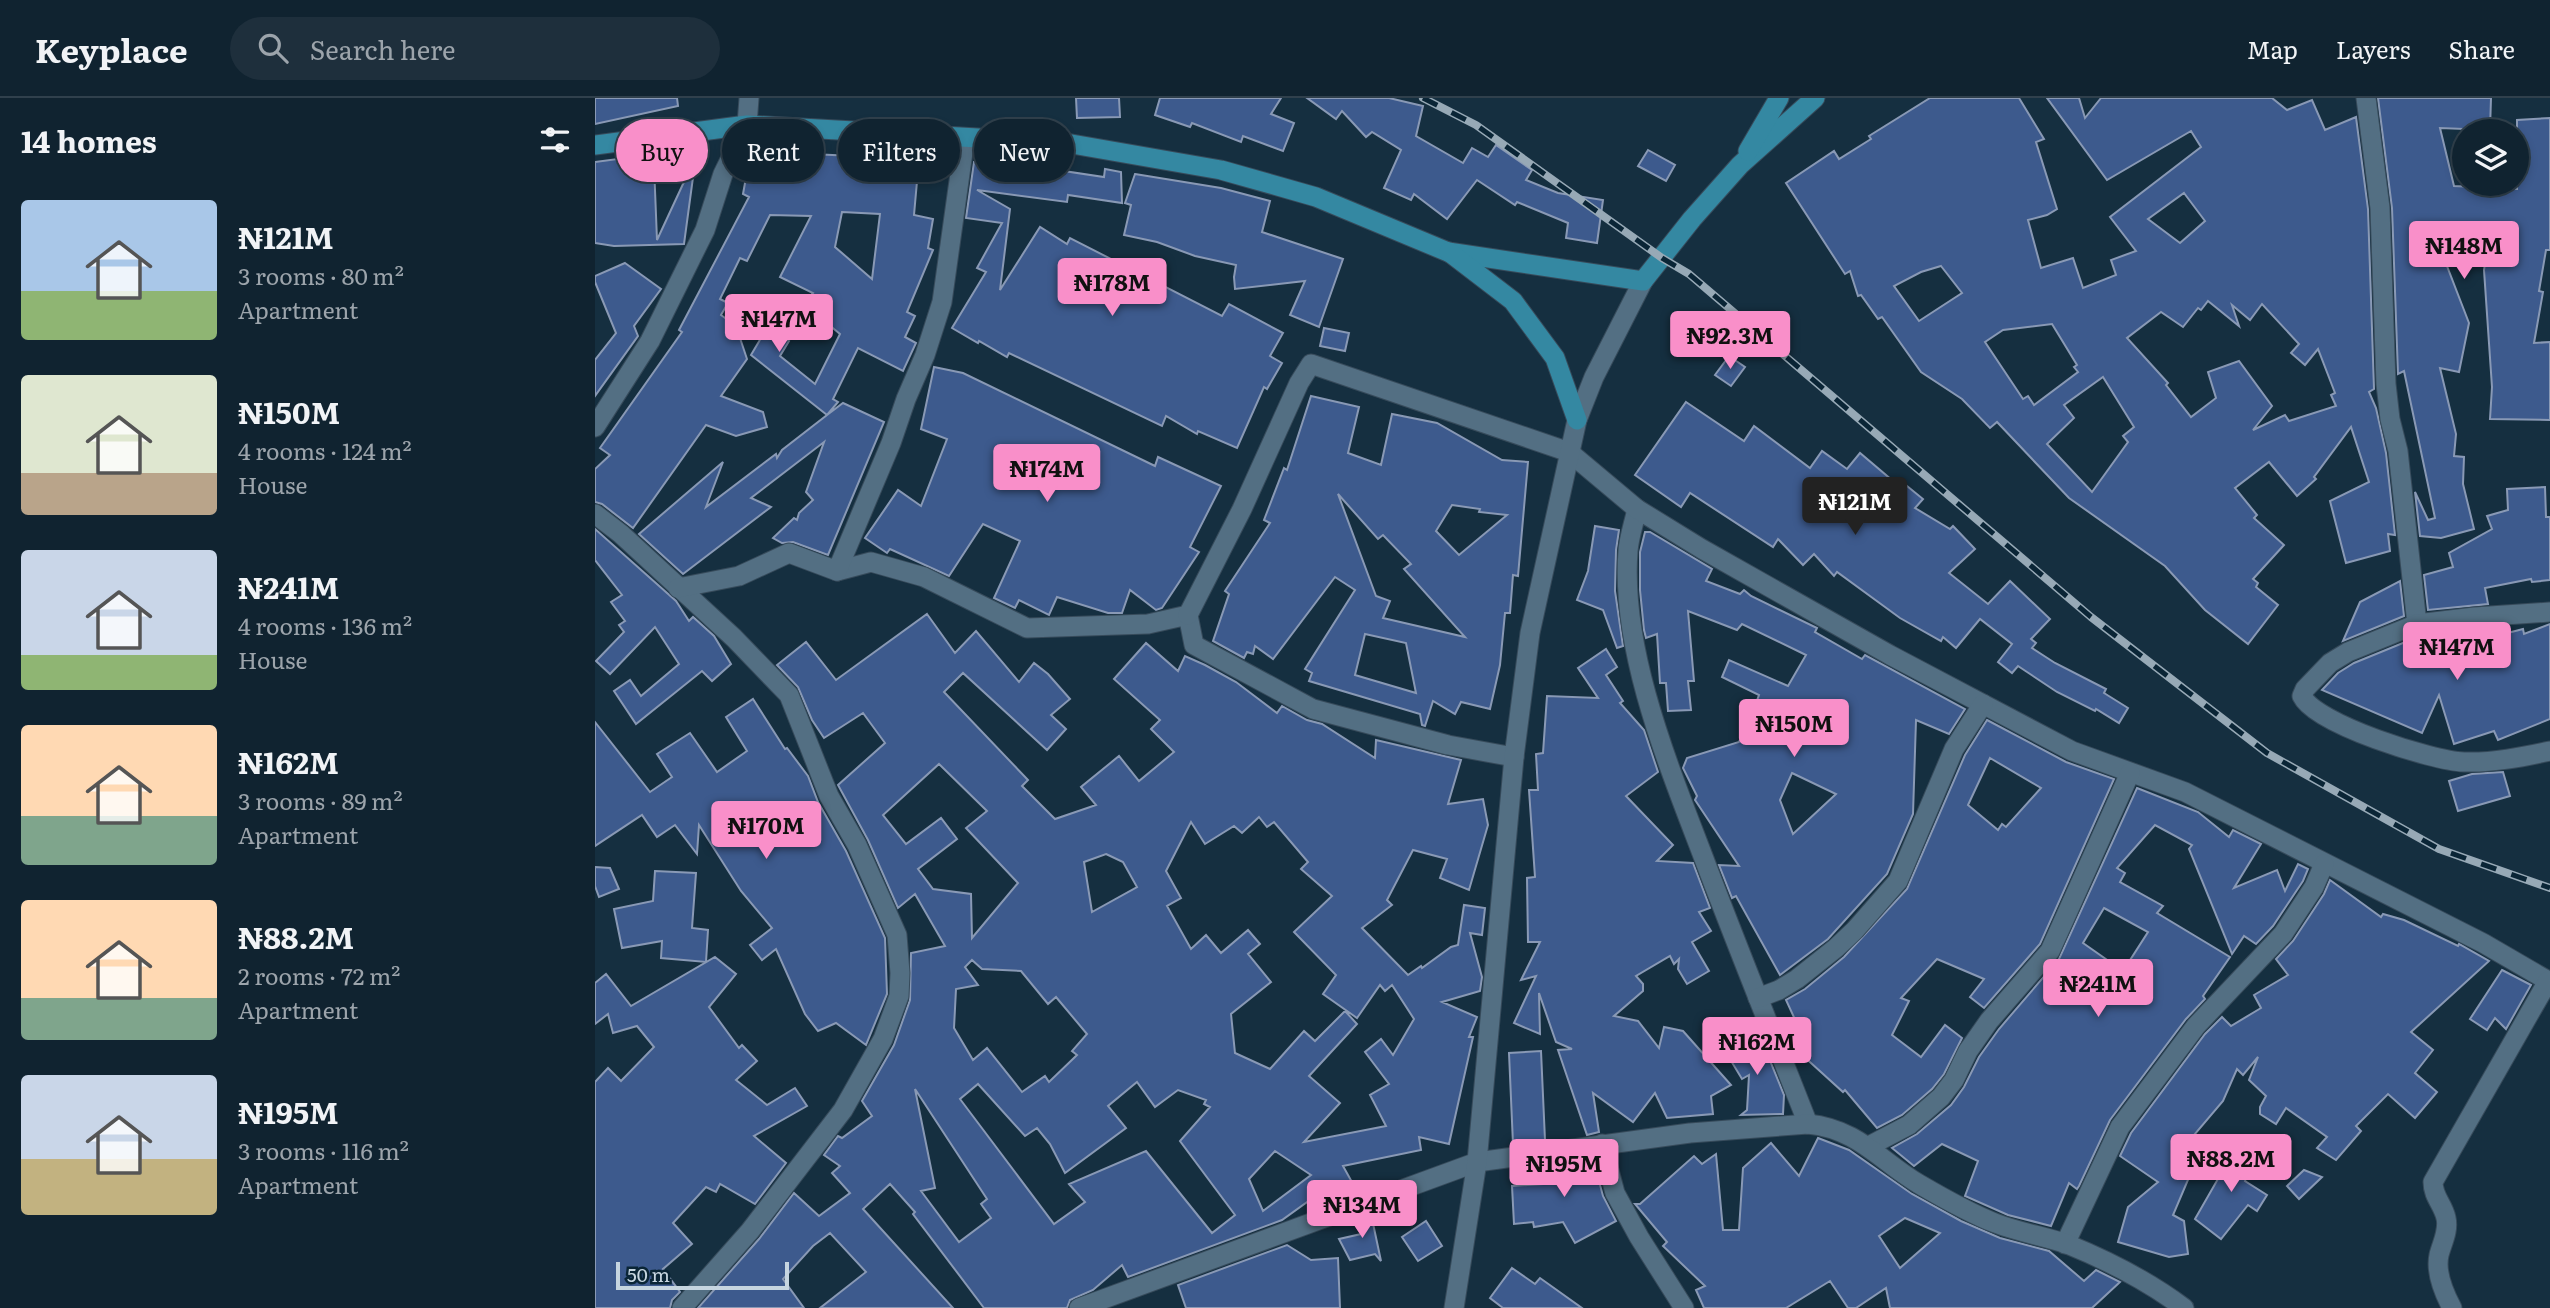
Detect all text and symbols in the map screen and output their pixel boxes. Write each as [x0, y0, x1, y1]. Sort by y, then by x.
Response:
search box [230, 17, 720, 80]
text: Keyplace [35, 24, 188, 73]
icon: search [254, 29, 292, 67]
text: Search here [310, 29, 456, 68]
text: Map [2247, 31, 2298, 66]
text: Layers [2336, 31, 2410, 66]
text: Share [2448, 31, 2515, 66]
text: 14 homes [21, 118, 157, 162]
chip: Buy [616, 119, 708, 182]
chip: Rent [722, 119, 824, 182]
chip: Filters [838, 119, 960, 182]
chip: New [974, 119, 1074, 182]
map controls [2452, 119, 2529, 196]
button: layers [2452, 119, 2529, 196]
icon: filters [536, 121, 574, 159]
text: ₦121M [238, 214, 334, 258]
pin: ₦148M [2415, 222, 2513, 281]
text: ₦148M [2425, 227, 2503, 261]
icon: home [77, 228, 161, 312]
text: 3 rooms · 80 m² [238, 258, 404, 292]
pin: ₦178M [1063, 258, 1161, 318]
text: ₦178M [1074, 264, 1150, 298]
text: Apartment [238, 292, 358, 326]
pin: ₦147M [730, 294, 828, 354]
text: ₦147M [741, 300, 817, 334]
pin: ₦92.3M [1673, 312, 1787, 371]
text: ₦92.3M [1686, 317, 1774, 351]
text: ₦150M [238, 389, 340, 433]
icon: home [77, 403, 161, 487]
text: 4 rooms · 124 m² [238, 433, 412, 467]
pin: ₦174M [998, 444, 1096, 504]
text: ₦174M [1009, 450, 1085, 484]
text: House [238, 467, 307, 501]
pin: ₦121M [1806, 478, 1904, 537]
text: ₦121M [1818, 483, 1892, 517]
text: ₦241M [238, 564, 339, 608]
icon: home [77, 578, 161, 662]
text: 4 rooms · 136 m² [238, 608, 412, 642]
pin: ₦147M [2408, 622, 2506, 682]
text: ₦147M [2419, 628, 2495, 662]
text: House [238, 642, 307, 676]
pin: ₦150M [1745, 700, 1843, 759]
text: ₦150M [1755, 705, 1833, 739]
text: ₦162M [238, 739, 339, 783]
icon: home [77, 753, 161, 837]
text: 3 rooms · 89 m² [238, 783, 403, 817]
pin: ₦170M [717, 802, 815, 861]
text: ₦170M [727, 807, 805, 841]
text: Apartment [238, 817, 358, 851]
text: ₦88.2M [238, 914, 354, 958]
icon: home [77, 928, 161, 1012]
text: 2 rooms · 72 m² [238, 958, 400, 992]
pin: ₦241M [2049, 960, 2147, 1019]
text: ₦241M [2059, 965, 2137, 999]
text: Apartment [238, 992, 358, 1026]
pin: ₦162M [1708, 1018, 1806, 1077]
text: ₦162M [1718, 1023, 1796, 1057]
text: ₦195M [238, 1089, 339, 1133]
icon: home [77, 1103, 161, 1187]
text: 3 rooms · 116 m² [238, 1133, 409, 1167]
pin: ₦88.2M [2174, 1134, 2288, 1194]
pin: ₦195M [1515, 1140, 1613, 1199]
text: ₦88.2M [2186, 1140, 2276, 1174]
text: ₦195M [1525, 1145, 1603, 1179]
text: Apartment [238, 1167, 358, 1201]
pin: ₦134M [1313, 1180, 1411, 1240]
text: ₦134M [1323, 1186, 1401, 1220]
scale bar [616, 1259, 789, 1291]
text: 50 m [627, 1260, 670, 1288]

